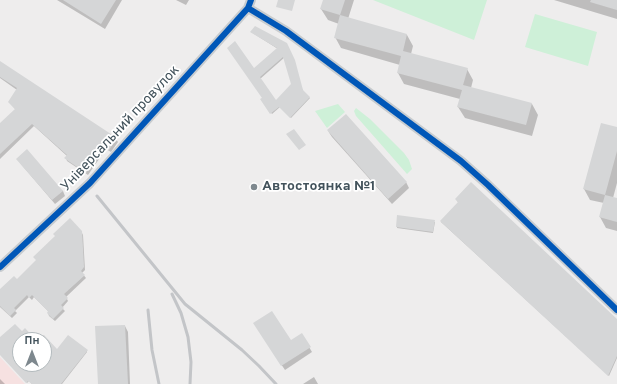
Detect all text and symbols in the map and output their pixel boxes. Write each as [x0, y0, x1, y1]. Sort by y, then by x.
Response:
street label: Універсальний провулок [58, 62, 184, 196]
place label: Автостоянка №1 [262, 179, 376, 195]
marker: Автостоянка №1 [249, 182, 259, 192]
north arrow [12, 332, 52, 372]
text: Пн [25, 334, 39, 348]

